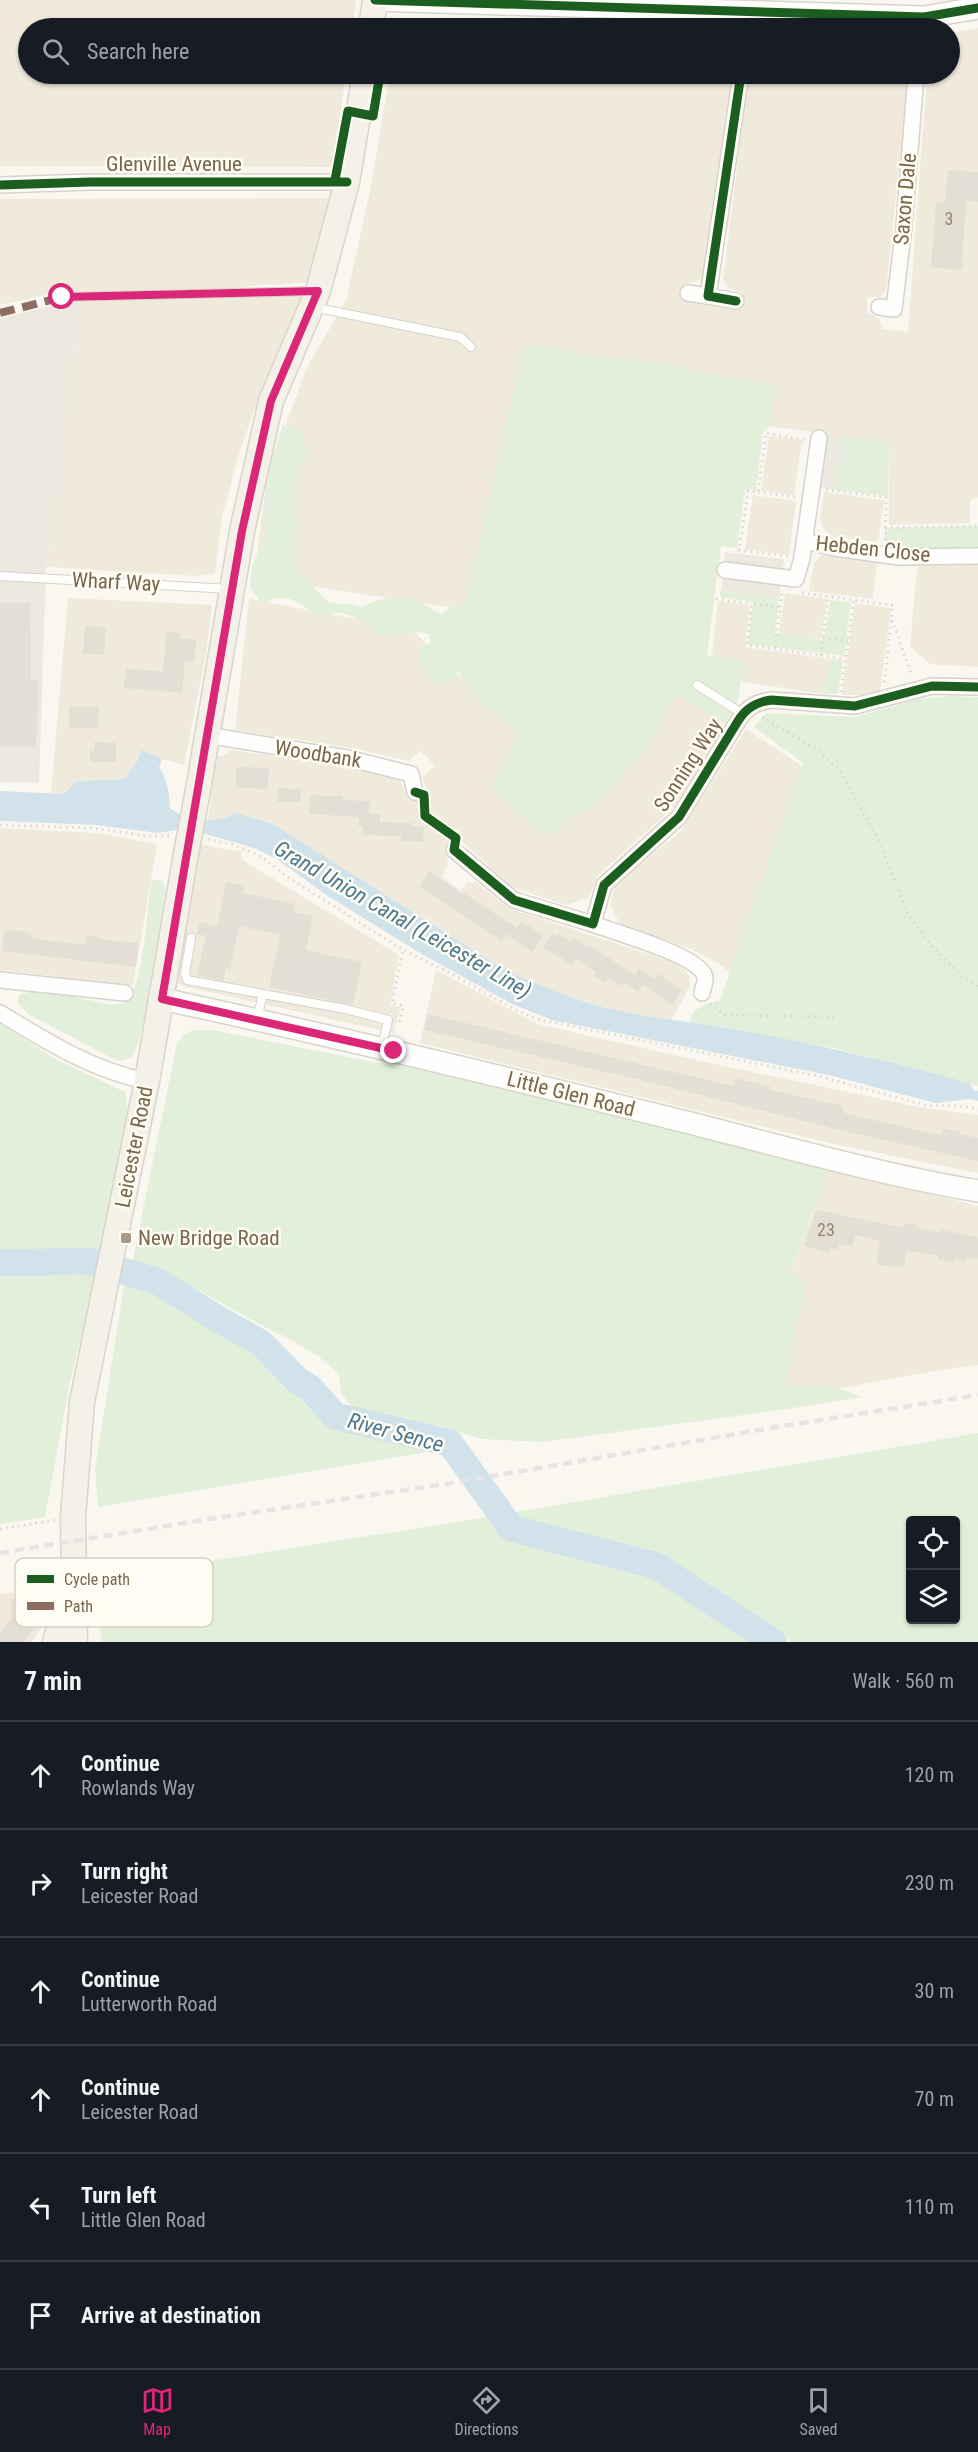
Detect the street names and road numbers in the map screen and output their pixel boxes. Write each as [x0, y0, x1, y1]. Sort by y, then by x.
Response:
street label: Glenville Avenue [106, 152, 242, 176]
street label: Saxon Dale [889, 152, 921, 246]
street label: Hebden Close [814, 531, 932, 567]
street label: Wharf Way [71, 568, 161, 596]
street label: Sonning Way [649, 714, 727, 816]
street label: Woodbank [273, 735, 363, 773]
street label: Little Glen Road [505, 1067, 637, 1121]
street label: Leicester Road [110, 1084, 158, 1210]

